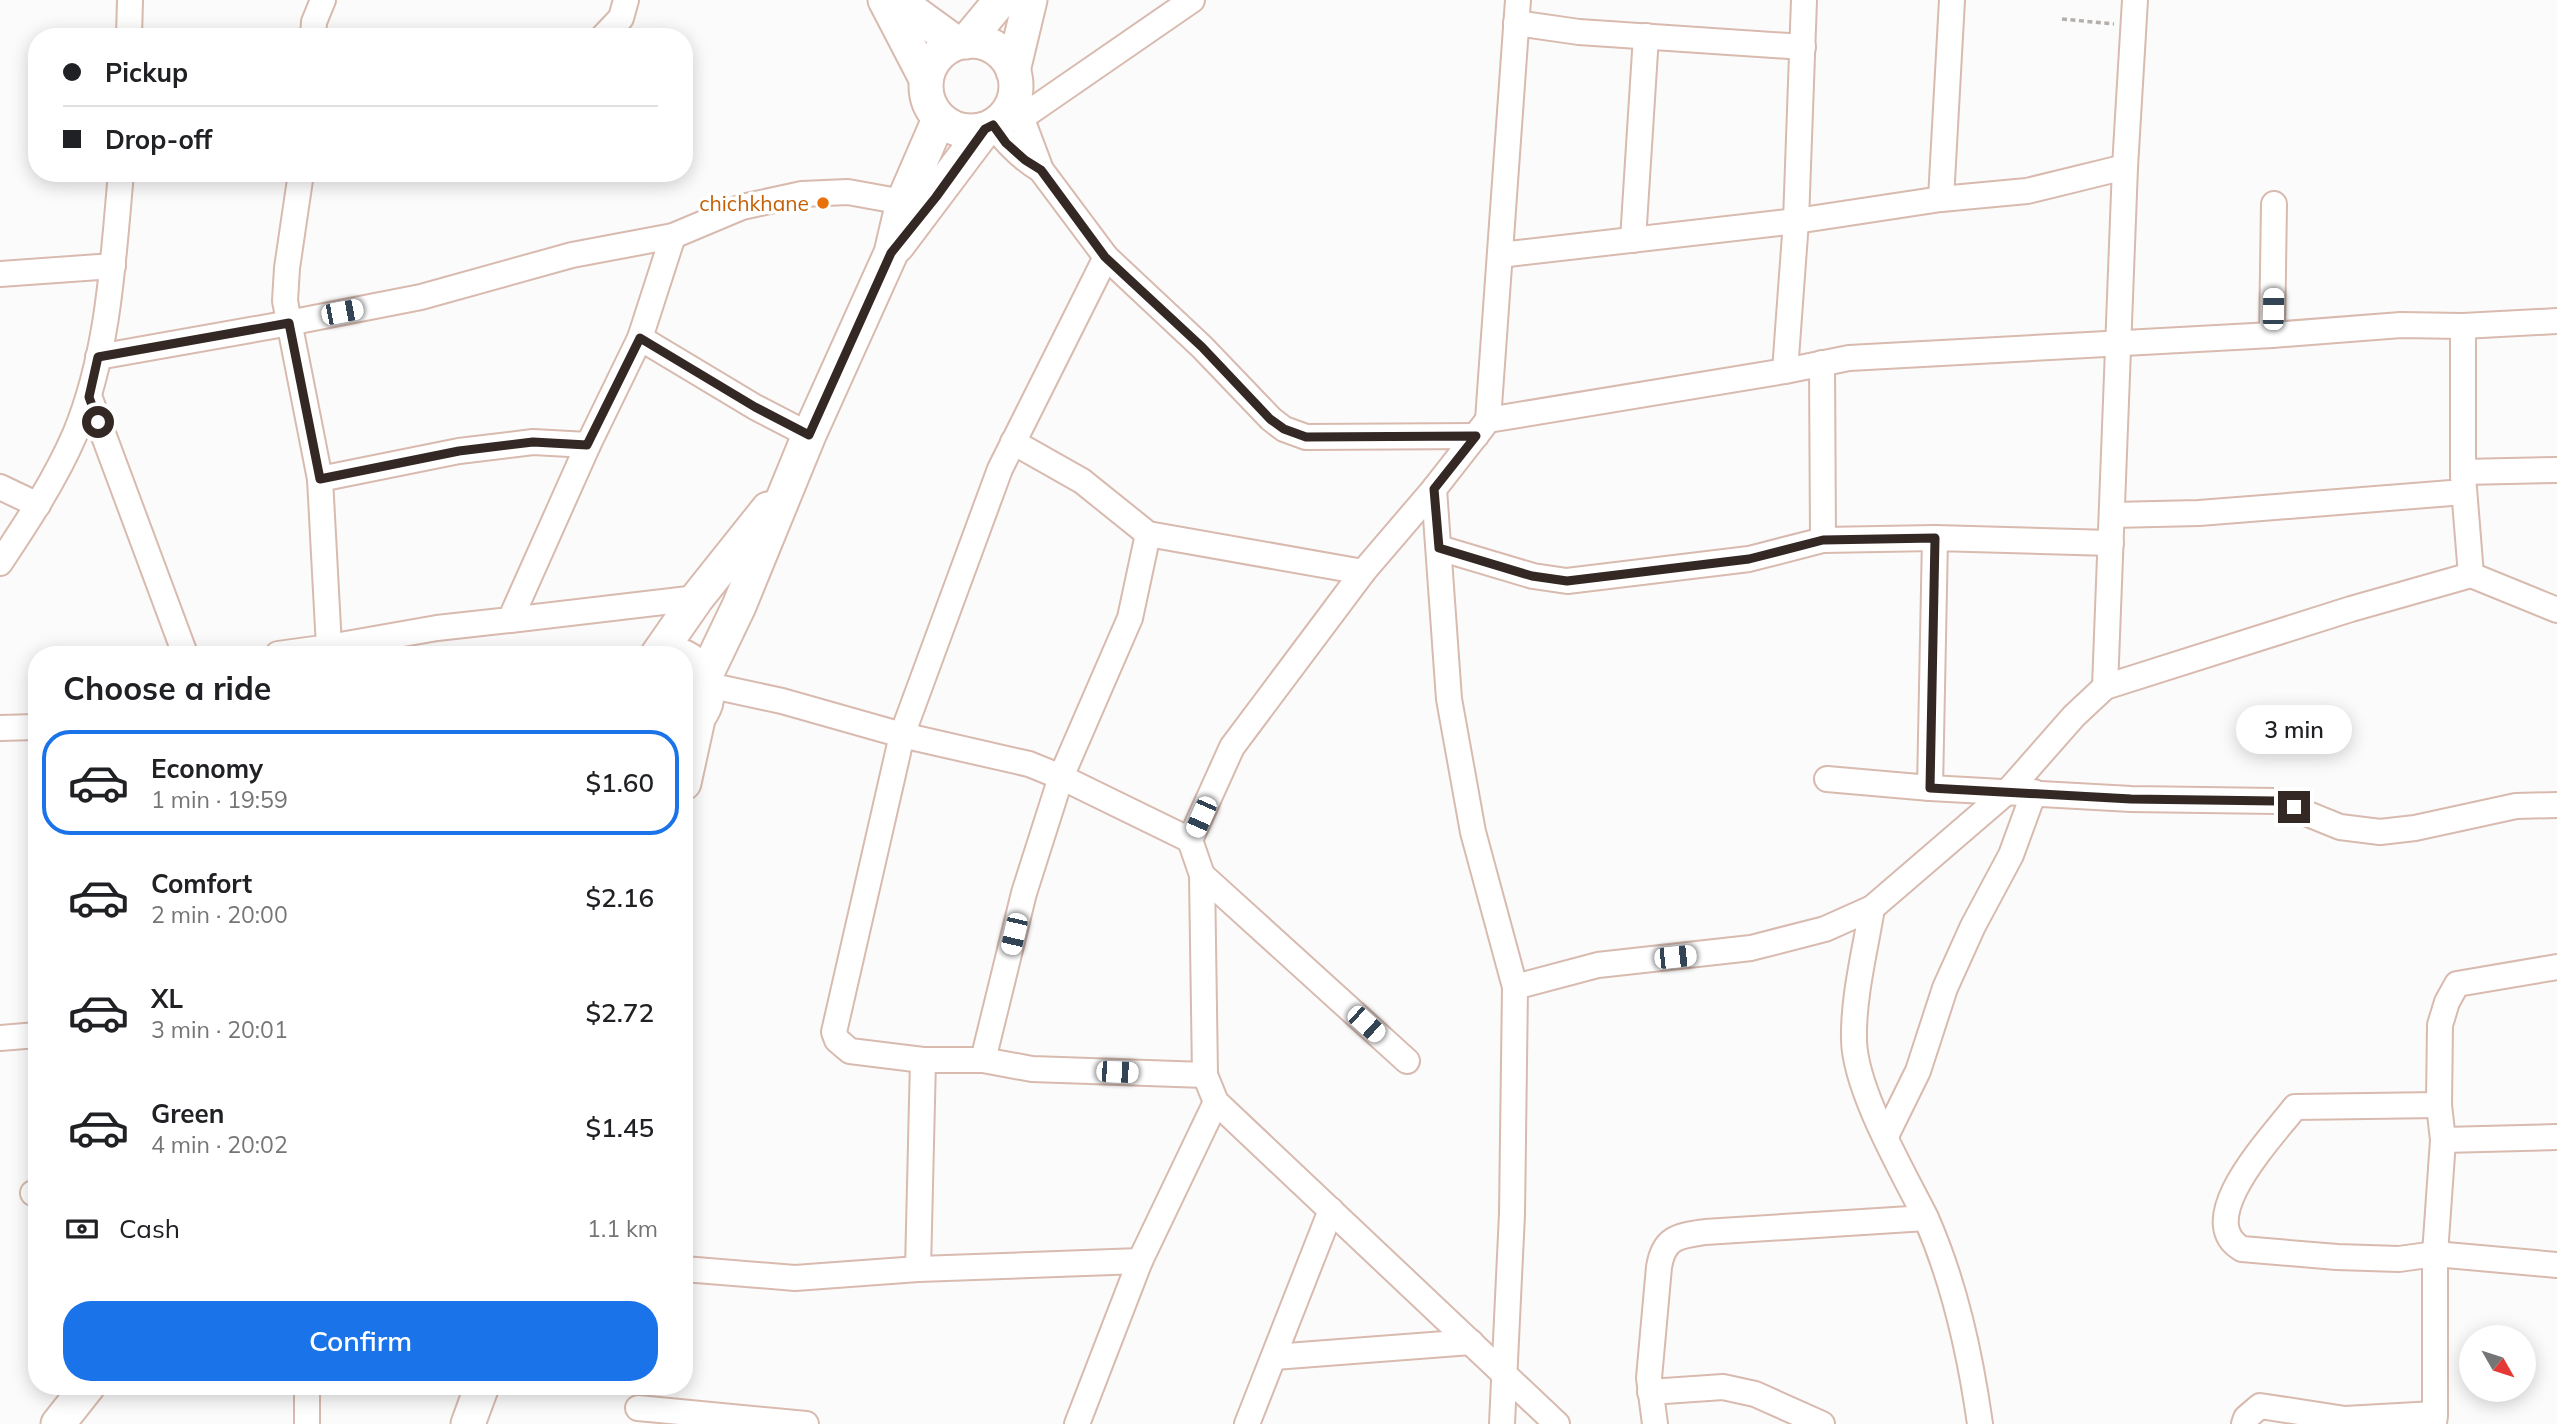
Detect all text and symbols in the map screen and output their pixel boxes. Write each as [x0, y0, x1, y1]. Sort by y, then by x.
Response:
text: Pickup [105, 56, 188, 89]
text: Drop-off [105, 123, 212, 156]
place label: chichkhane [699, 190, 809, 216]
marker: chichkhane [815, 195, 831, 211]
car [2263, 288, 2284, 330]
car [320, 298, 365, 326]
route start [82, 406, 114, 438]
text: Choose a ride [63, 668, 271, 708]
callout: 3 min [2236, 706, 2352, 754]
text: 3 min [2264, 715, 2324, 744]
icon: car [67, 751, 130, 814]
text: Economy [151, 752, 263, 785]
text: $1.60 [585, 766, 654, 799]
text: 1 min · 19:59 [151, 785, 288, 814]
route end [2278, 791, 2310, 823]
car [1183, 794, 1220, 840]
icon: car [67, 866, 130, 929]
text: Comfort [151, 867, 252, 900]
text: $2.16 [585, 881, 654, 914]
text: 2 min · 20:00 [151, 900, 288, 929]
car [1000, 911, 1029, 957]
car [1654, 944, 1697, 970]
icon: car [67, 981, 130, 1044]
text: XL [151, 982, 183, 1015]
text: $2.72 [585, 996, 654, 1029]
car [1344, 1002, 1389, 1046]
text: 3 min · 20:01 [151, 1015, 288, 1044]
car [1096, 1061, 1139, 1083]
icon: car [67, 1096, 130, 1159]
text: Green [151, 1097, 224, 1130]
text: $1.45 [585, 1111, 654, 1144]
text: 4 min · 20:02 [151, 1130, 288, 1159]
icon: cash [63, 1210, 101, 1248]
text: Cash [119, 1212, 180, 1245]
text: 1.1 km [587, 1214, 658, 1243]
button: Confirm [63, 1301, 658, 1381]
north arrow [2459, 1325, 2536, 1402]
map controls [2459, 1325, 2536, 1402]

